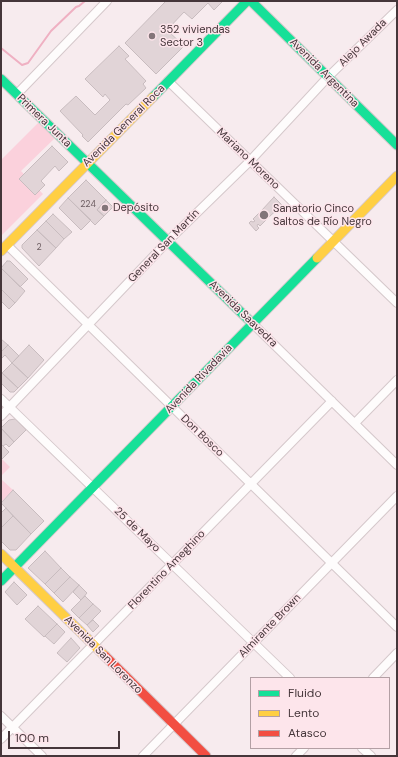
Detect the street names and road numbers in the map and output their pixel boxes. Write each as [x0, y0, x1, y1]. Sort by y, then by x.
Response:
street label: Alejo Awada [336, 16, 390, 70]
street label: Avenida Argentina [287, 36, 361, 110]
street label: Avenida General Roca [80, 82, 168, 170]
street label: Primera Junta [14, 92, 74, 150]
street label: Mariano Moreno [214, 126, 282, 192]
street label: General San Martín [126, 207, 202, 285]
street label: Avenida Saavedra [206, 278, 280, 350]
street label: Avenida Rivadavia [163, 342, 235, 416]
street label: Don Bosco [178, 412, 226, 460]
street label: 25 de Mayo [111, 505, 163, 555]
street label: Florentino Ameghino [126, 528, 208, 612]
street label: Almirante Brown [236, 591, 304, 661]
street label: Avenida San Lorenzo [61, 613, 145, 697]

